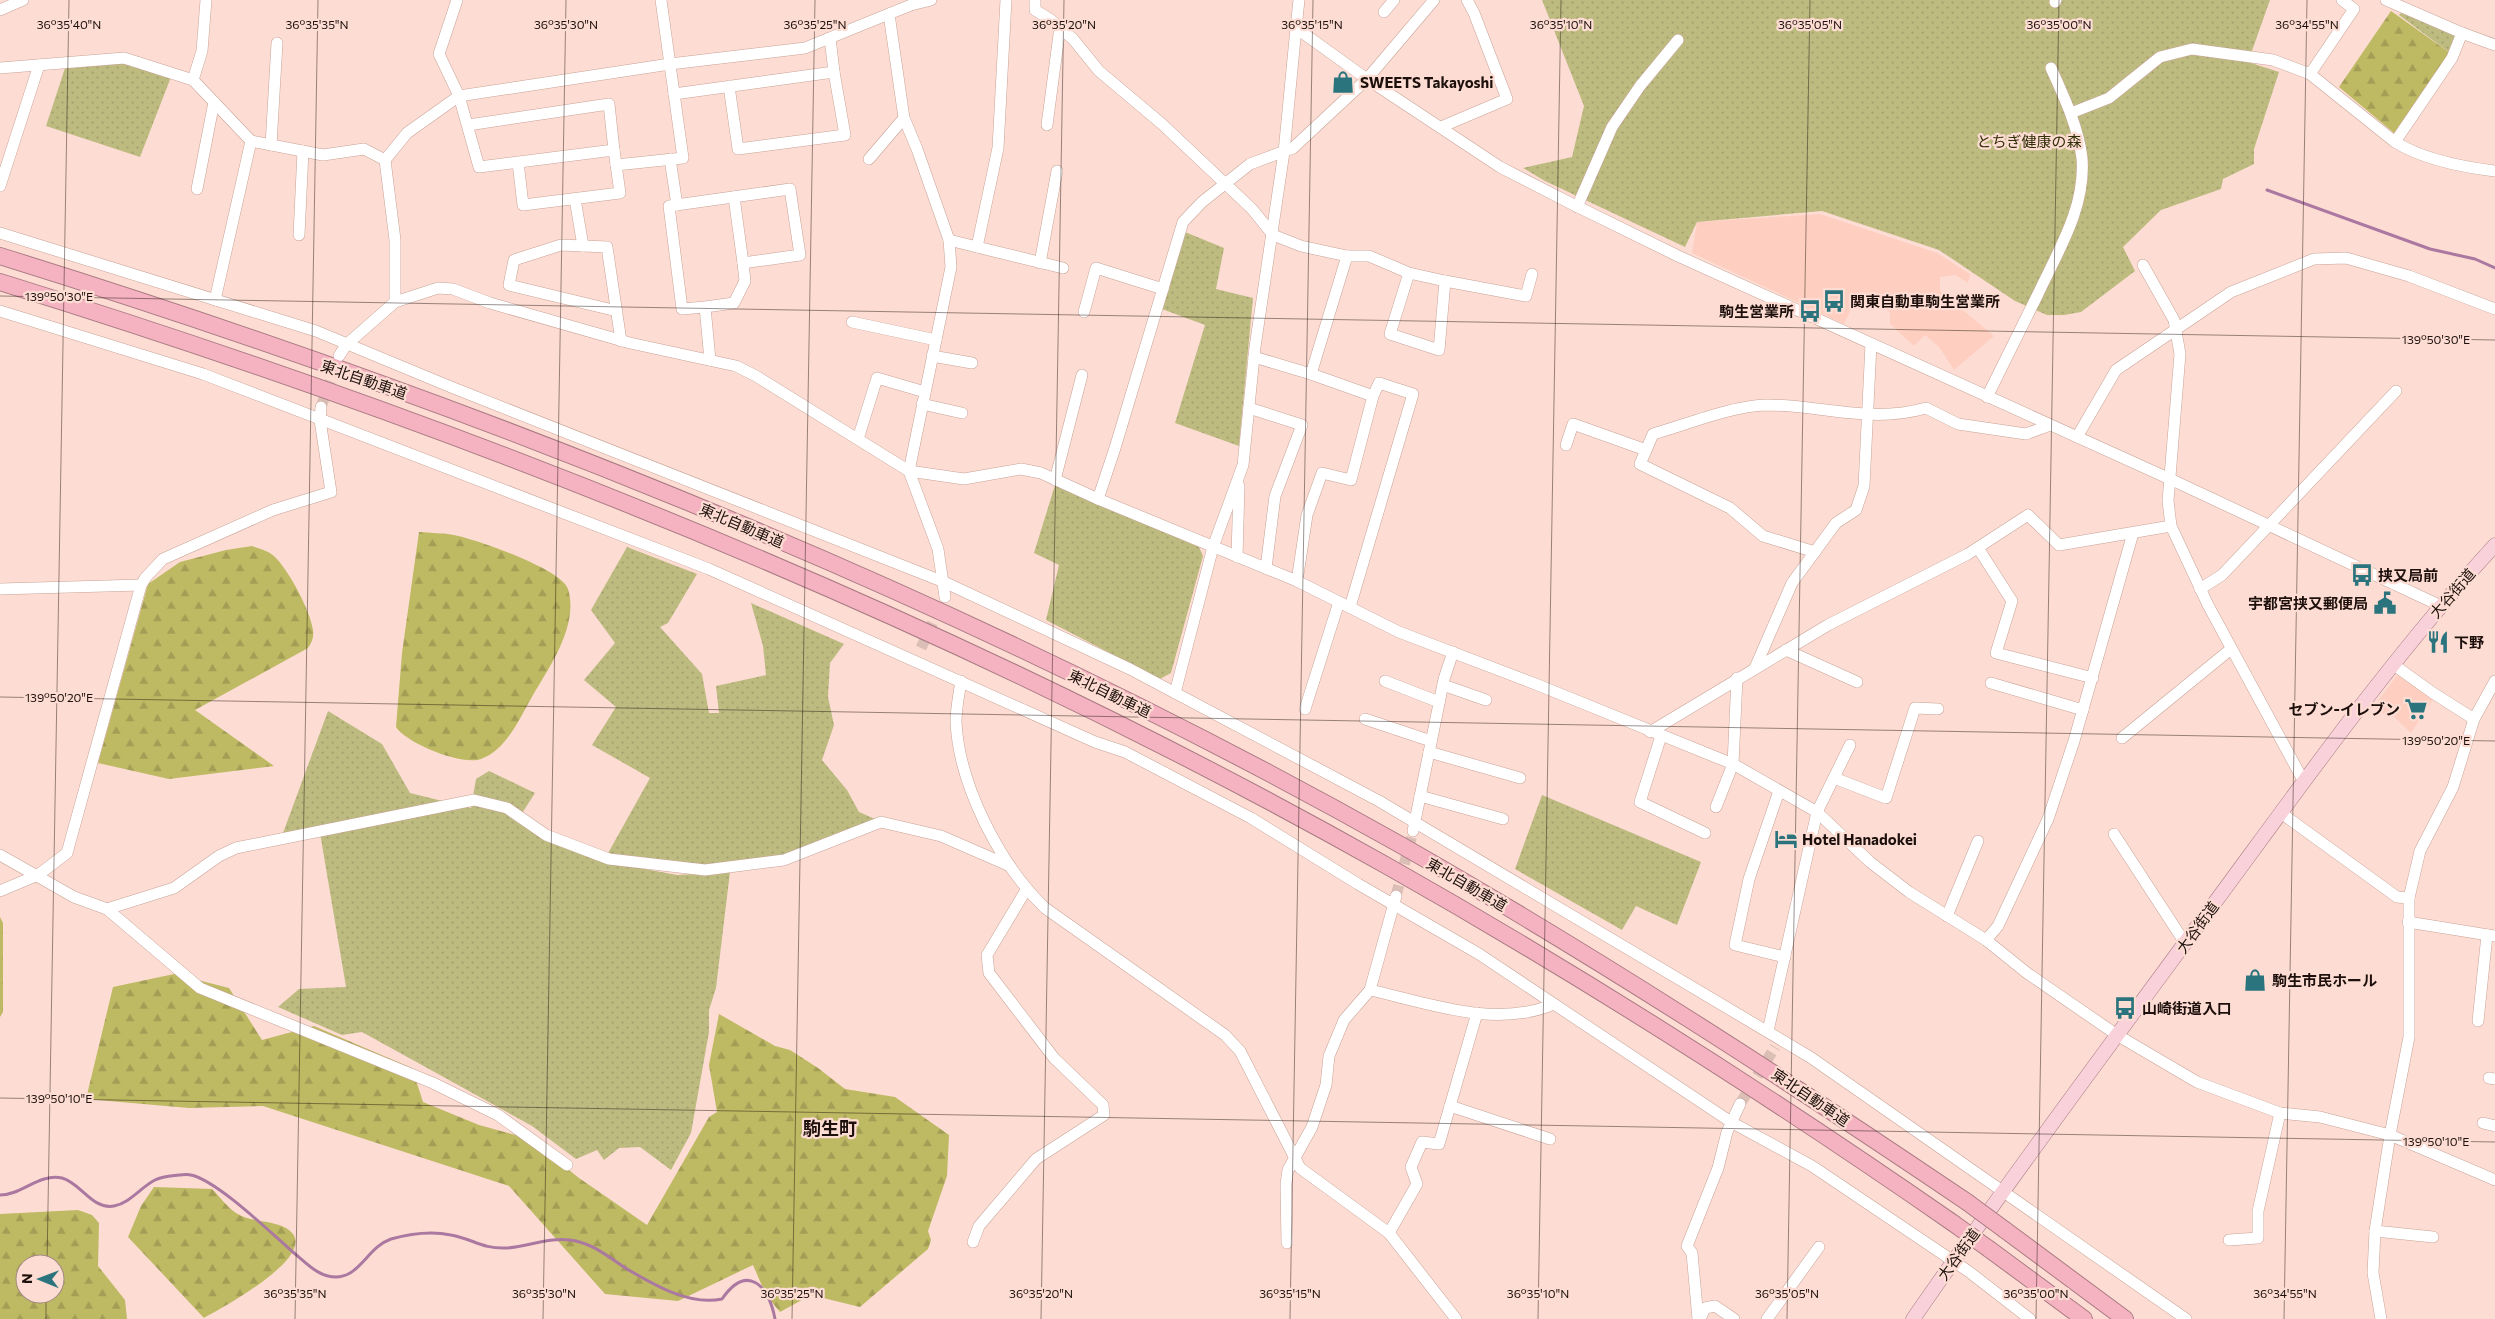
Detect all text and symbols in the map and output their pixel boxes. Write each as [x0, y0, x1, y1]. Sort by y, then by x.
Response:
text: 36°35'40"N [37, 17, 101, 31]
text: 36°35'35"N [285, 17, 349, 31]
text: 36°35'30"N [534, 17, 598, 31]
text: 36°35'25"N [784, 17, 846, 31]
text: 36°35'20"N [1032, 17, 1096, 31]
text: 36°35'15"N [1281, 17, 1343, 31]
text: 36°35'10"N [1530, 17, 1592, 31]
text: 36°35'05"N [1778, 17, 1842, 31]
text: 36°35'00"N [2026, 17, 2092, 31]
text: 36°34'55"N [2275, 17, 2339, 31]
shop icon: SWEETS Takayoshi [1330, 69, 1356, 95]
place label: SWEETS Takayoshi [1360, 73, 1493, 91]
park label: とちぎ健康の森 [1976, 132, 2082, 150]
bus stop icon: 関東自動車駒生営業所 [1821, 288, 1847, 314]
text: 139°50'30"E [25, 289, 93, 303]
place label: 関東自動車駒生営業所 [1850, 292, 2000, 310]
bus stop icon: 駒生営業所 [1797, 298, 1823, 324]
place label: 駒生営業所 [1719, 302, 1794, 320]
text: 139°50'30"E [2402, 332, 2470, 346]
street label: 東北自動車道 [319, 356, 409, 402]
street label: 東北自動車道 [697, 499, 787, 551]
bus stop icon: 挟又局前 [2349, 562, 2375, 588]
street label: 大谷街道 [2426, 564, 2478, 622]
place label: 挟又局前 [2378, 566, 2438, 584]
public building icon: 宇都宮挟又郵便局 [2372, 590, 2398, 616]
place label: 宇都宮挟又郵便局 [2248, 594, 2368, 612]
restaurant icon: 下野 [2425, 629, 2451, 655]
place label: 下野 [2454, 633, 2484, 651]
street label: 東北自動車道 [1066, 665, 1154, 721]
text: 139°50'20"E [25, 690, 93, 704]
supermarket icon: セブン-イレブン [2403, 696, 2429, 722]
place label: セブン-イレブン [2289, 700, 2400, 718]
text: 139°50'20"E [2402, 733, 2470, 747]
hotel icon: Hotel Hanadokei [1773, 826, 1799, 852]
place label: Hotel Hanadokei [1802, 830, 1917, 848]
street label: 東北自動車道 [1424, 854, 1510, 914]
street label: 大谷街道 [2172, 897, 2222, 957]
shop icon: 駒生市民ホール [2242, 967, 2268, 993]
place label: 駒生市民ホール [2272, 971, 2377, 989]
bus stop icon: 山崎街道入口 [2112, 995, 2138, 1021]
place label: 山崎街道入口 [2142, 999, 2232, 1017]
street label: 東北自動車道 [1769, 1064, 1853, 1130]
text: 139°50'10"E [26, 1091, 92, 1105]
district label: 駒生町 [803, 1117, 857, 1139]
text: 139°50'10"E [2403, 1134, 2469, 1148]
street label: 大谷街道 [1933, 1224, 1983, 1284]
north arrow [15, 1254, 65, 1304]
text: N [18, 1273, 35, 1284]
text: 36°35'35"N [263, 1286, 327, 1300]
text: 36°35'30"N [512, 1286, 576, 1300]
text: 36°35'25"N [761, 1286, 823, 1300]
text: 36°35'20"N [1009, 1286, 1073, 1300]
text: 36°35'15"N [1259, 1286, 1321, 1300]
text: 36°35'10"N [1507, 1286, 1569, 1300]
text: 36°35'05"N [1755, 1286, 1819, 1300]
text: 36°35'00"N [2003, 1286, 2069, 1300]
text: 36°34'55"N [2253, 1286, 2317, 1300]

